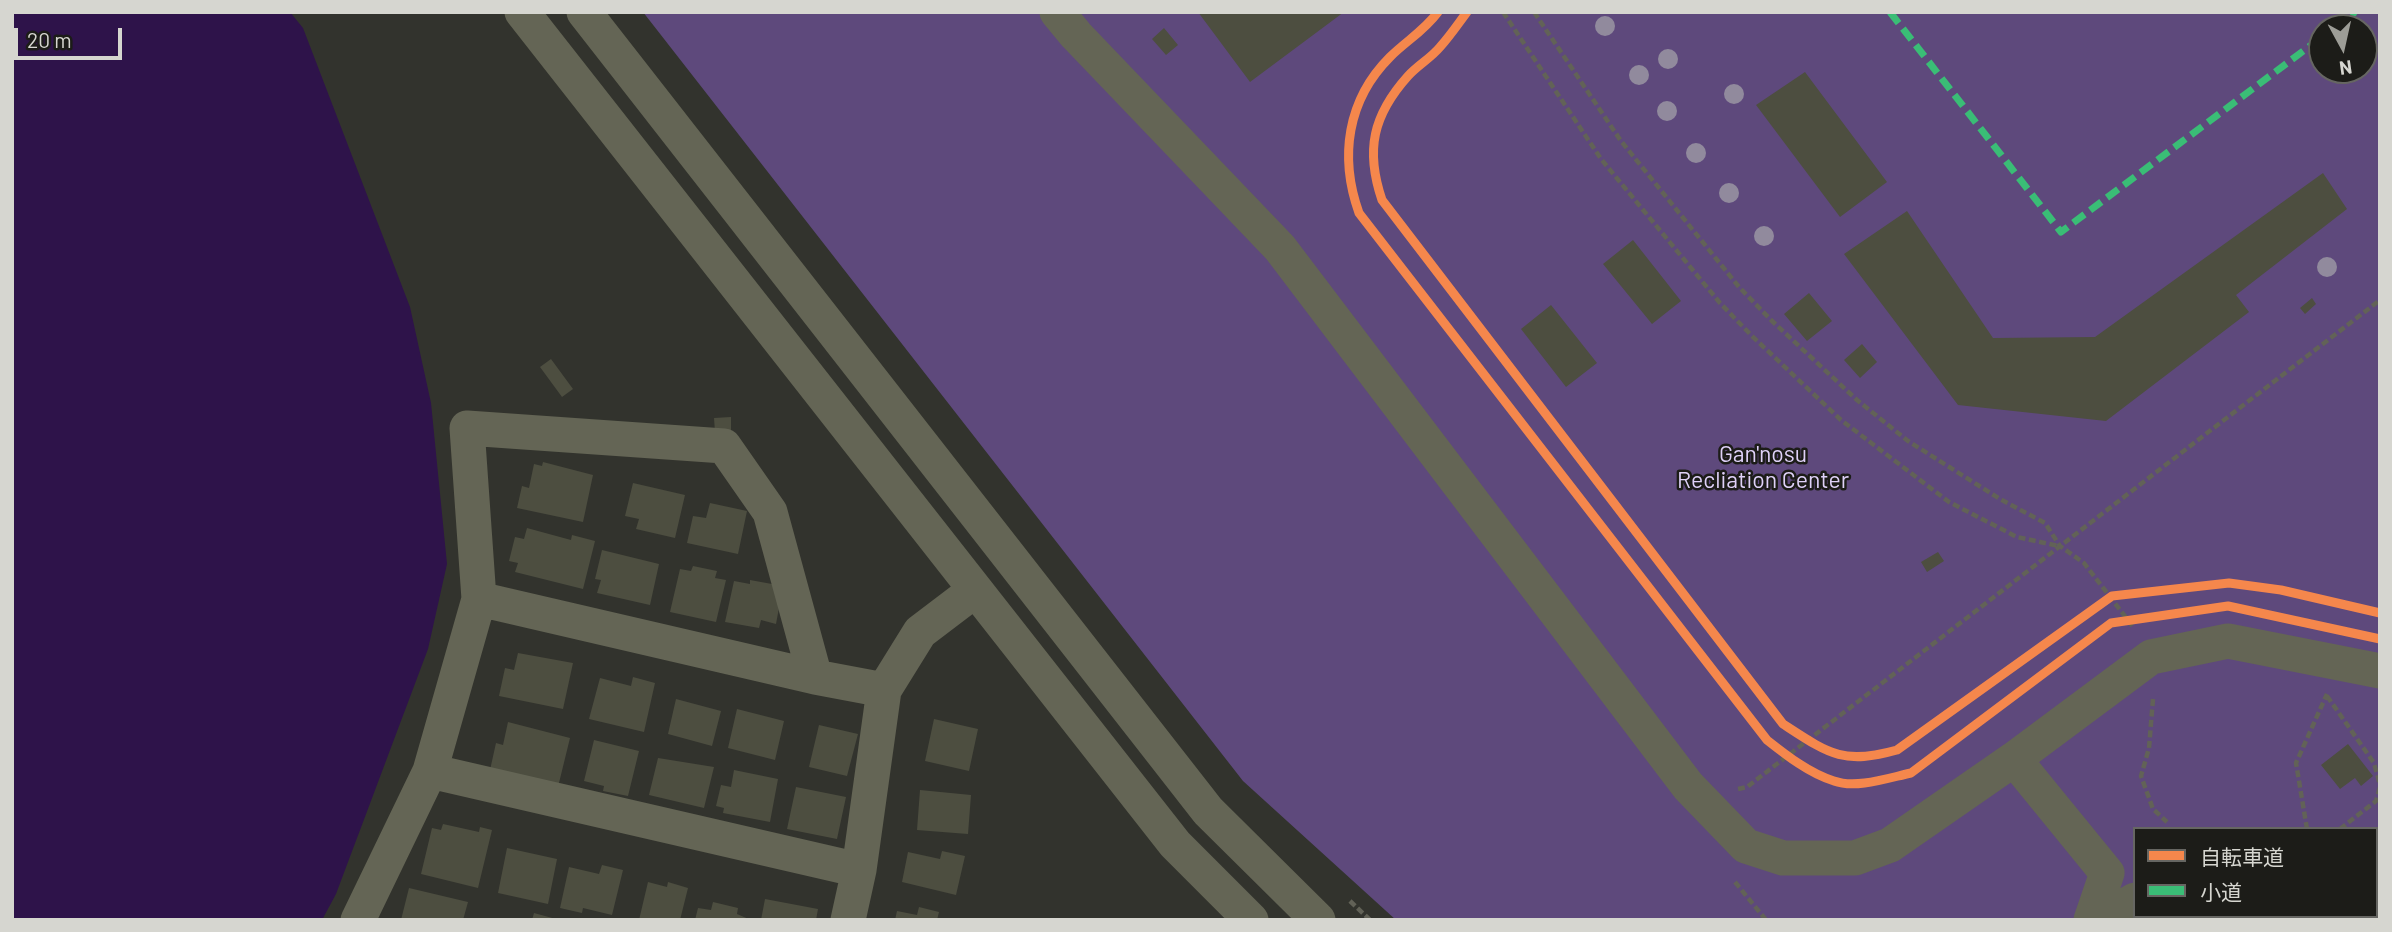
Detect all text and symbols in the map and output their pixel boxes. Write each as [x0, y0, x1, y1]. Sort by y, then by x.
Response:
scale bar [18, 14, 126, 58]
north arrow [2308, 14, 2378, 84]
text: 20 m [27, 27, 72, 52]
text: N [2338, 56, 2354, 81]
park label: Gan'nosu Recliation Center [1677, 440, 1849, 494]
legend [2133, 827, 2378, 918]
text: 自転車道 [2200, 844, 2284, 869]
text: 小道 [2200, 879, 2242, 904]

